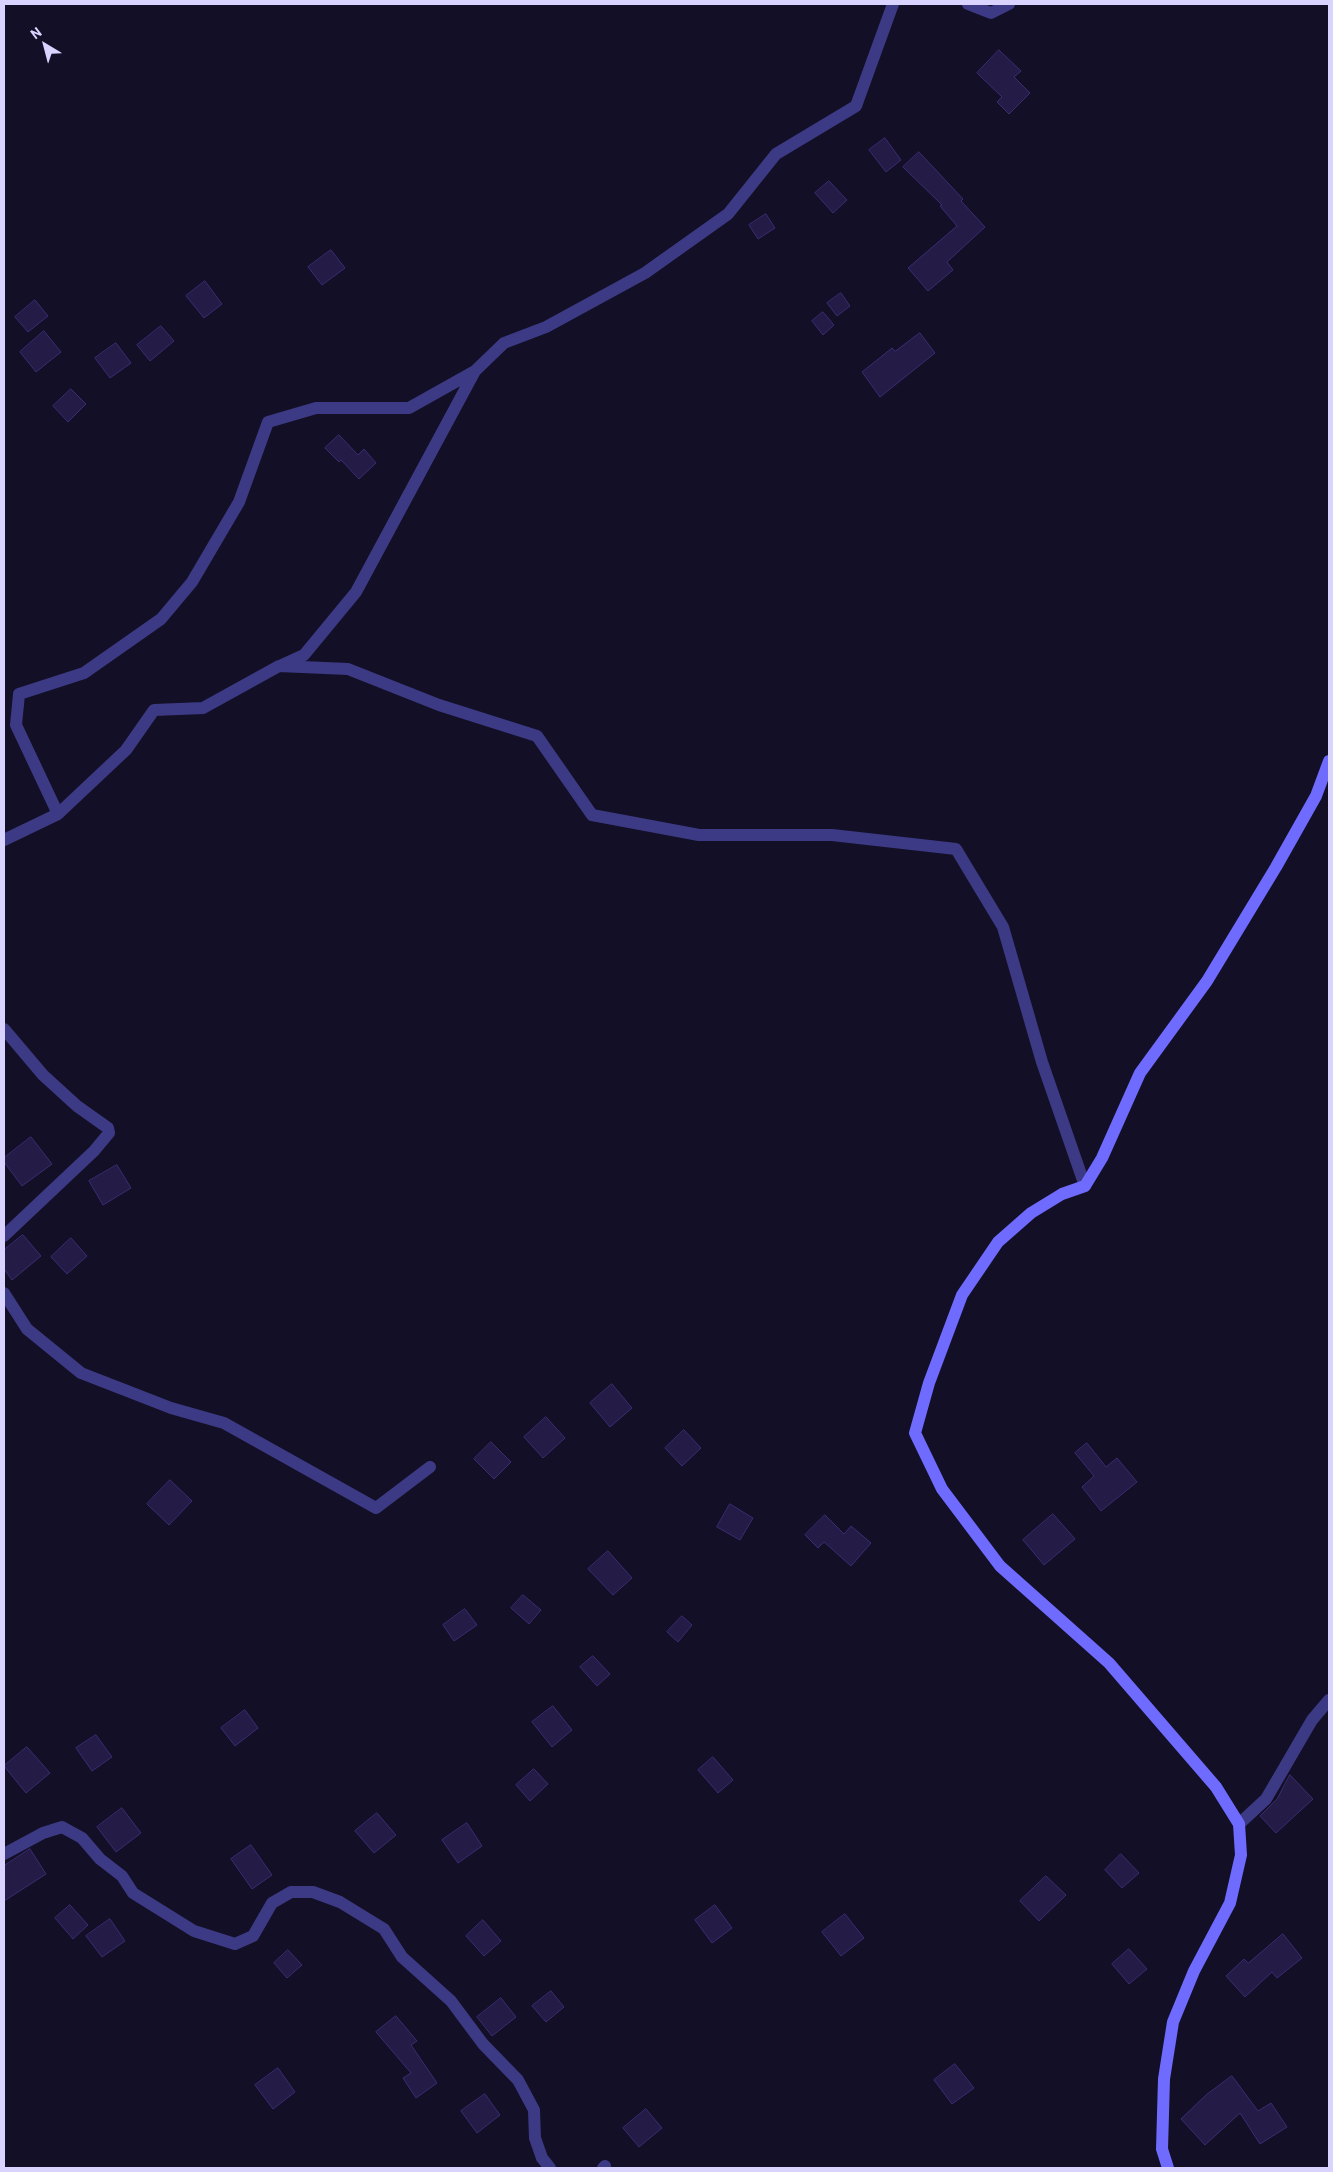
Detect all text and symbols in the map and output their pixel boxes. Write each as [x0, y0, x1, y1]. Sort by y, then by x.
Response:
north arrow [20, 20, 70, 70]
text: N [27, 23, 45, 42]

